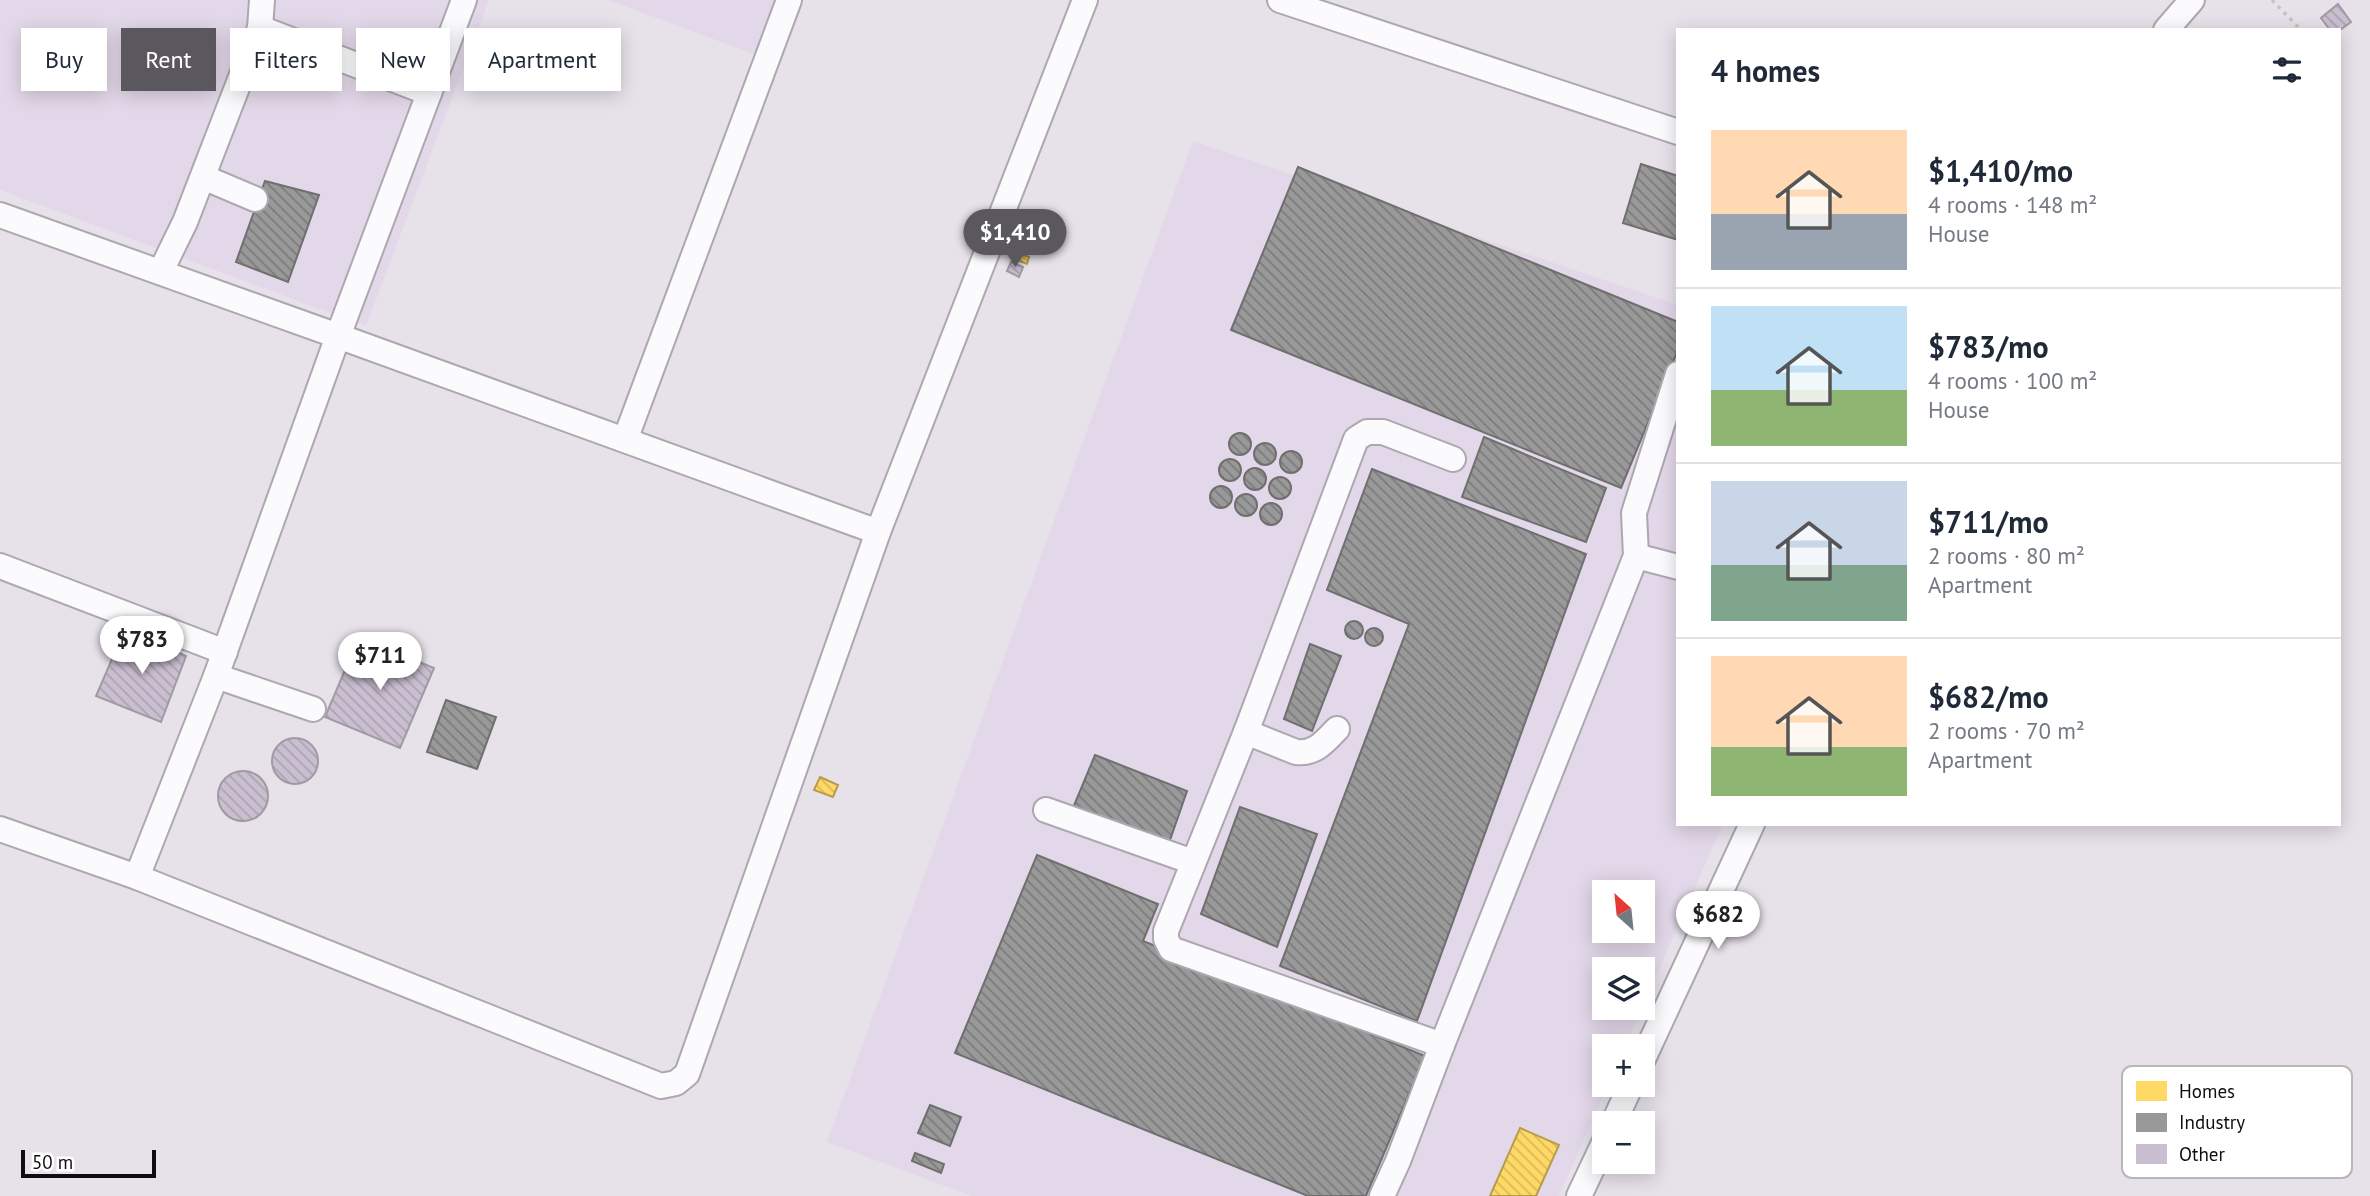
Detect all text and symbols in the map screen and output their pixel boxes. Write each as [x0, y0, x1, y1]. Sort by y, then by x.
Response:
chip: Buy [21, 28, 107, 91]
chip: Rent [121, 28, 216, 91]
chip: Filters [230, 28, 342, 91]
chip: New [356, 28, 450, 91]
chip: Apartment [464, 28, 621, 91]
text: 4 homes [1711, 51, 1820, 90]
icon: filters [2268, 51, 2306, 89]
text: $1,410/mo [1928, 151, 2073, 190]
icon: home [1767, 158, 1851, 242]
text: 4 rooms · 148 m² [1928, 190, 2097, 219]
pin: $1,410 [958, 210, 1072, 269]
text: $1,410 [979, 217, 1051, 246]
text: House [1928, 219, 1990, 248]
text: $783/mo [1928, 327, 2049, 366]
icon: home [1767, 334, 1851, 418]
text: 4 rooms · 100 m² [1928, 366, 2097, 395]
text: House [1928, 395, 1990, 424]
text: $711/mo [1928, 502, 2049, 541]
icon: home [1767, 509, 1851, 593]
text: 2 rooms · 80 m² [1928, 541, 2085, 570]
text: Apartment [1928, 570, 2032, 599]
pin: $783 [101, 616, 183, 676]
text: $783 [116, 624, 168, 653]
pin: $711 [339, 632, 421, 692]
text: $711 [354, 640, 406, 669]
text: $682/mo [1928, 677, 2049, 716]
icon: home [1767, 684, 1851, 768]
text: 2 rooms · 70 m² [1928, 716, 2085, 745]
text: Apartment [1928, 745, 2032, 774]
north arrow [1592, 880, 1656, 943]
map controls [1592, 880, 1655, 1174]
pin: $682 [1677, 892, 1759, 951]
text: $682 [1692, 899, 1744, 928]
button: layers [1592, 957, 1655, 1020]
button: + [1592, 1034, 1655, 1097]
legend [2122, 1066, 2352, 1178]
text: Homes [2179, 1079, 2235, 1103]
text: Industry [2179, 1110, 2245, 1134]
button: − [1592, 1111, 1655, 1174]
text: Other [2179, 1142, 2225, 1166]
scale bar [21, 1147, 156, 1179]
text: 50 m [32, 1150, 73, 1174]

